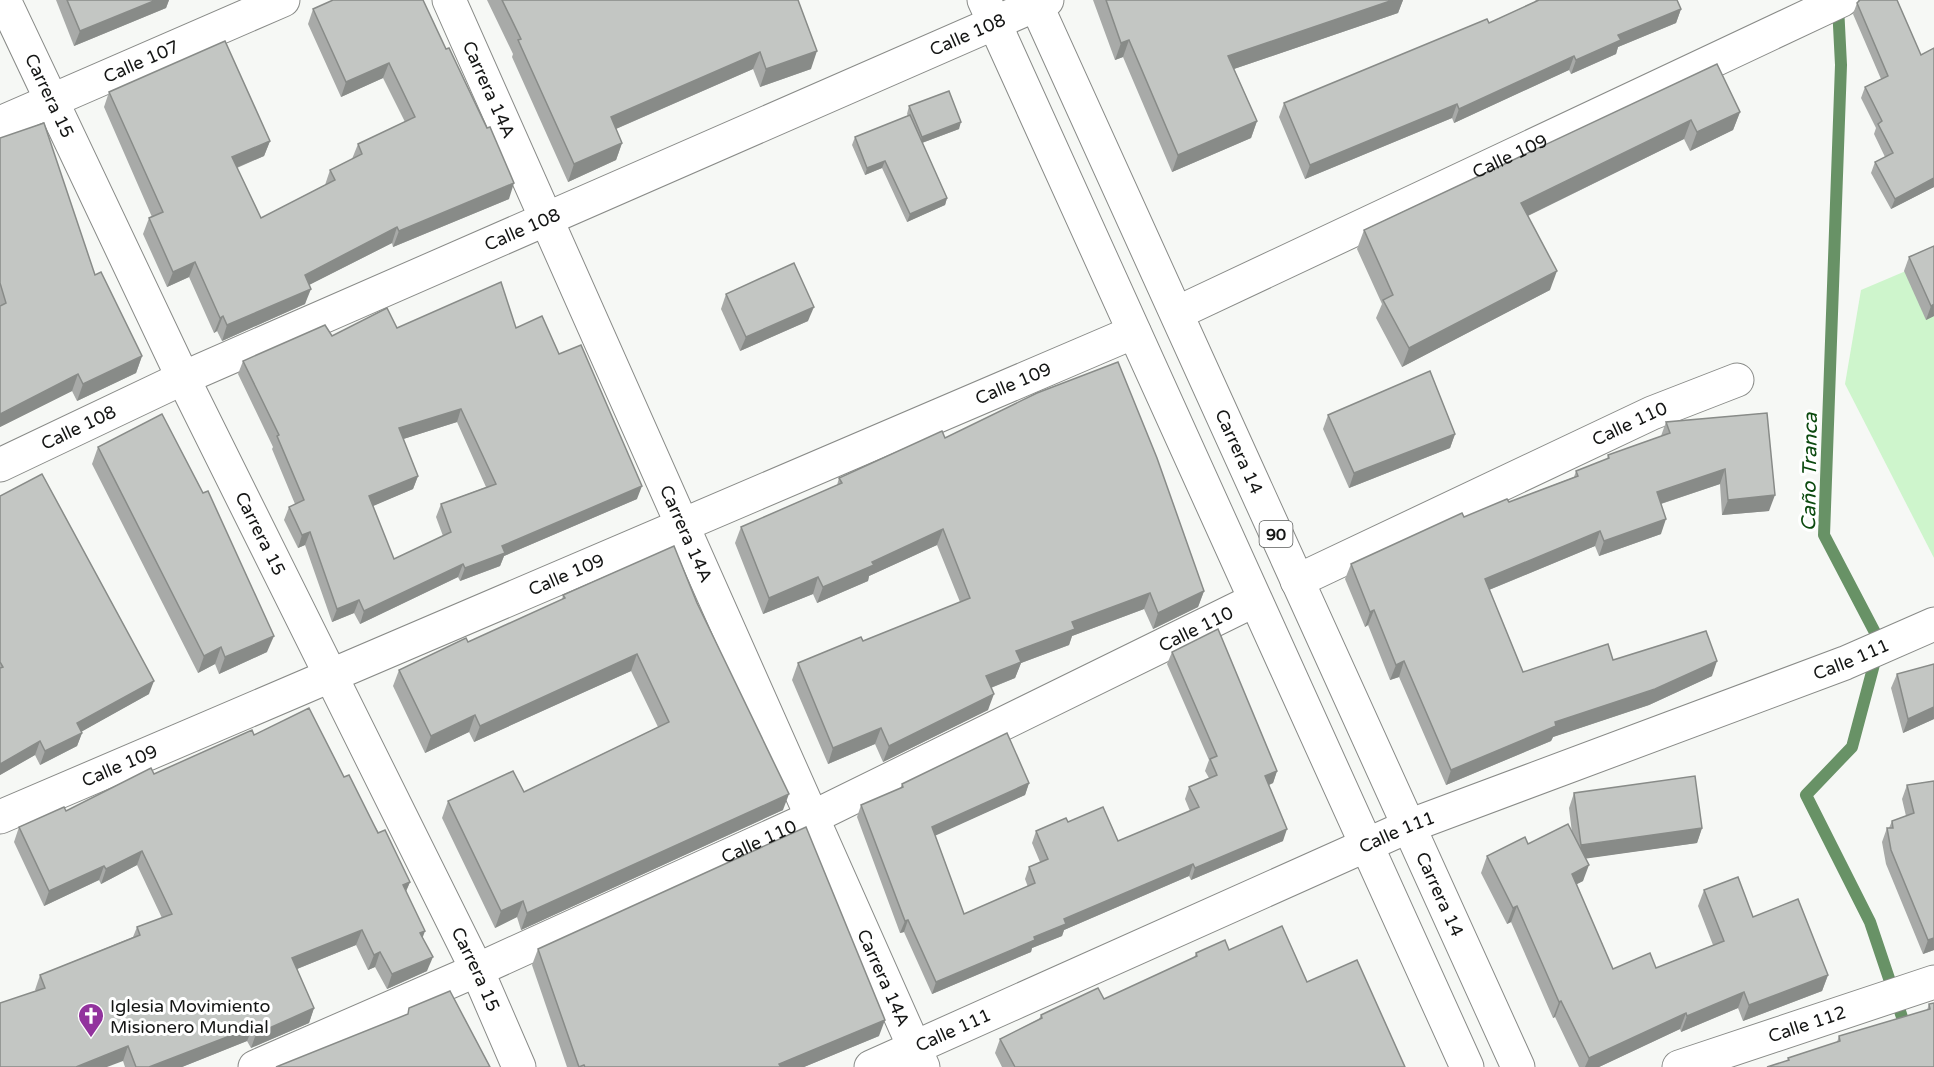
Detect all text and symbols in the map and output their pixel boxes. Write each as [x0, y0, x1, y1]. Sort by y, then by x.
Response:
street label: Calle 108 [926, 9, 1009, 61]
street label: Calle 107 [100, 35, 183, 88]
street label: Carrera 14A [458, 38, 520, 142]
street label: Carrera 15 [20, 50, 79, 142]
street label: Calle 109 [1469, 129, 1551, 183]
street label: Calle 108 [481, 203, 564, 256]
street label: Calle 109 [972, 358, 1055, 410]
street label: Calle 110 [1589, 397, 1670, 451]
street label: Calle 108 [38, 400, 120, 455]
street label: Carrera 14 [1210, 406, 1268, 498]
water label: Caño Tranca [1797, 412, 1823, 532]
street label: Carrera 14A [655, 482, 717, 586]
street label: Carrera 15 [230, 488, 290, 579]
road number: 90 [1260, 521, 1292, 547]
street label: Calle 109 [525, 549, 608, 601]
street label: Calle 110 [1155, 601, 1237, 657]
street label: Calle 111 [1810, 634, 1893, 685]
street label: Calle 109 [78, 740, 161, 792]
street label: Calle 111 [1355, 806, 1438, 858]
street label: Calle 110 [718, 815, 800, 868]
street label: Carrera 14 [1411, 848, 1468, 940]
street label: Carrera 15 [446, 923, 505, 1015]
street label: Carrera 14A [852, 926, 915, 1030]
place label: Iglesia Movimiento Misionero Mundial [110, 995, 270, 1038]
church icon: Iglesia Movimiento Misionero Mundial [76, 1001, 106, 1039]
street label: Calle 112 [1765, 1001, 1849, 1047]
street label: Calle 111 [912, 1004, 994, 1057]

